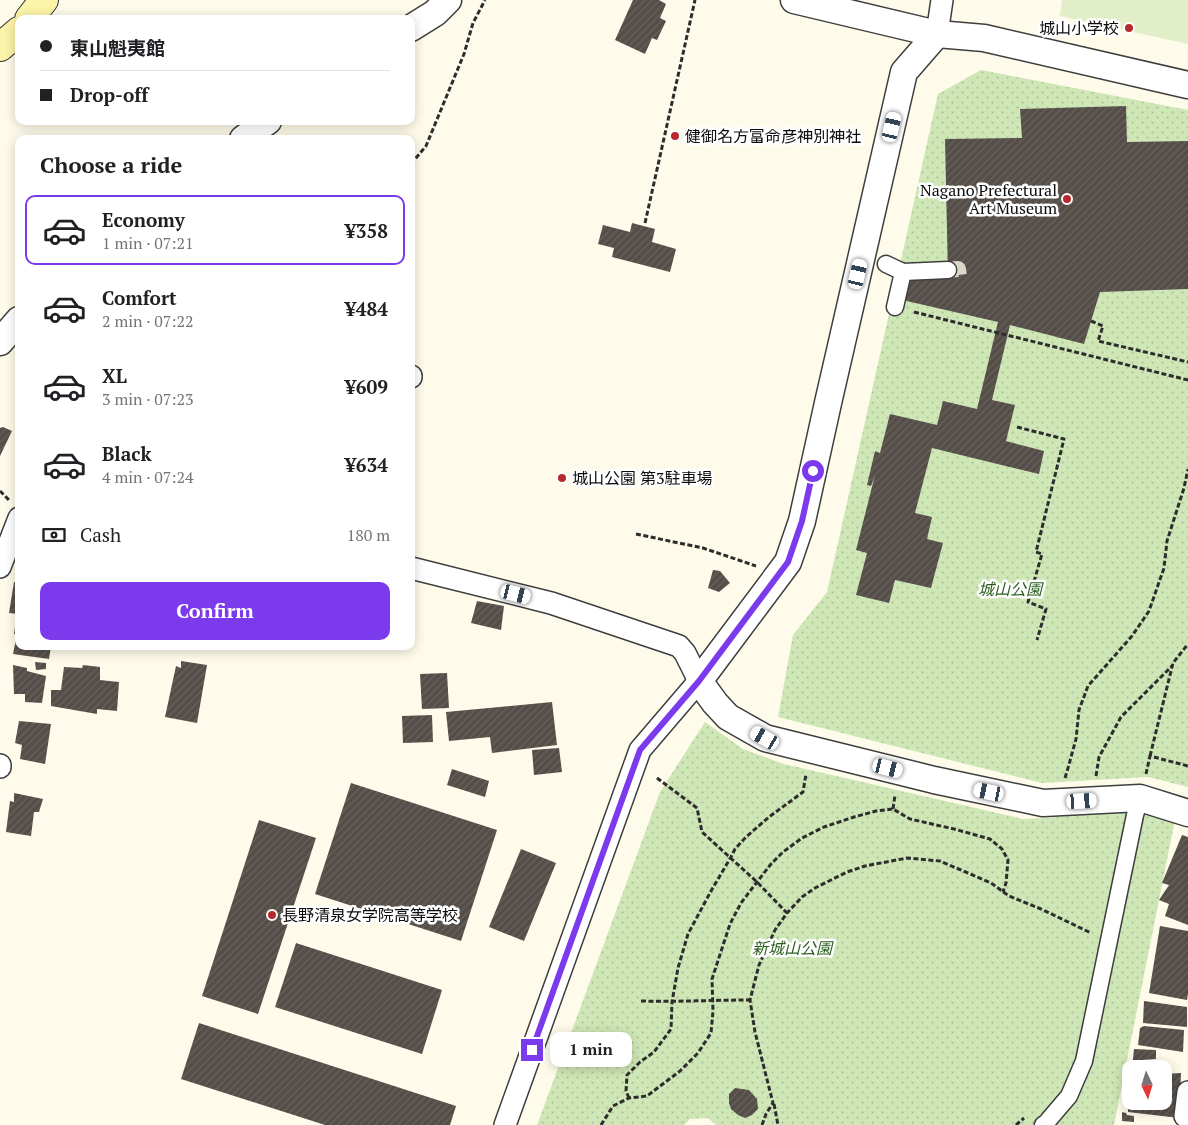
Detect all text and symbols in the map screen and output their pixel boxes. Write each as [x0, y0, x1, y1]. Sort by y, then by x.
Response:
place label: 城山小学校 [1039, 17, 1119, 39]
marker: 城山小学校 [1123, 22, 1135, 34]
text: 東山魁夷館 [70, 35, 165, 60]
text: Drop-off [70, 82, 148, 107]
car [881, 111, 902, 143]
place label: 健御名方富命彦神別神社 [685, 125, 861, 147]
marker: 健御名方富命彦神別神社 [669, 130, 681, 142]
text: Choose a ride [40, 150, 182, 179]
place label: Nagano Prefectural Art Museum [920, 179, 1057, 219]
marker: Nagano Prefectural Art Museum [1061, 193, 1073, 205]
text: Economy [102, 207, 185, 232]
icon: car [42, 208, 87, 253]
text: ¥358 [345, 218, 388, 243]
text: 1 min · 07:21 [102, 232, 194, 254]
car [847, 258, 868, 290]
text: Comfort [102, 285, 177, 310]
icon: car [42, 286, 87, 331]
text: ¥484 [345, 296, 388, 321]
text: 2 min · 07:22 [102, 310, 194, 332]
text: XL [102, 363, 127, 388]
icon: car [42, 364, 87, 409]
text: ¥609 [345, 374, 388, 399]
text: 3 min · 07:23 [102, 388, 194, 410]
text: Black [102, 441, 152, 466]
icon: car [42, 442, 87, 487]
text: ¥634 [345, 452, 388, 477]
route start [802, 460, 824, 482]
text: 4 min · 07:24 [102, 466, 194, 488]
place label: 城山公園 第3駐車場 [572, 467, 712, 489]
marker: 城山公園 第3駐車場 [556, 472, 568, 484]
icon: cash [40, 521, 68, 549]
text: Cash [80, 522, 121, 547]
text: 180 m [347, 524, 390, 546]
park label: 城山公園 [978, 578, 1044, 600]
button: Confirm [40, 582, 390, 640]
car [499, 583, 532, 605]
car [748, 724, 781, 752]
car [871, 757, 904, 779]
car [972, 782, 1005, 802]
car [1066, 793, 1097, 809]
place label: 長野清泉女学院高等学校 [282, 904, 458, 926]
marker: 長野清泉女学院高等学校 [266, 909, 278, 921]
park label: 新城山公園 [752, 937, 834, 959]
callout: 1 min [550, 1032, 632, 1068]
text: 1 min [569, 1038, 613, 1060]
route end [521, 1039, 543, 1061]
north arrow [1122, 1060, 1172, 1110]
map controls [1122, 1060, 1172, 1110]

